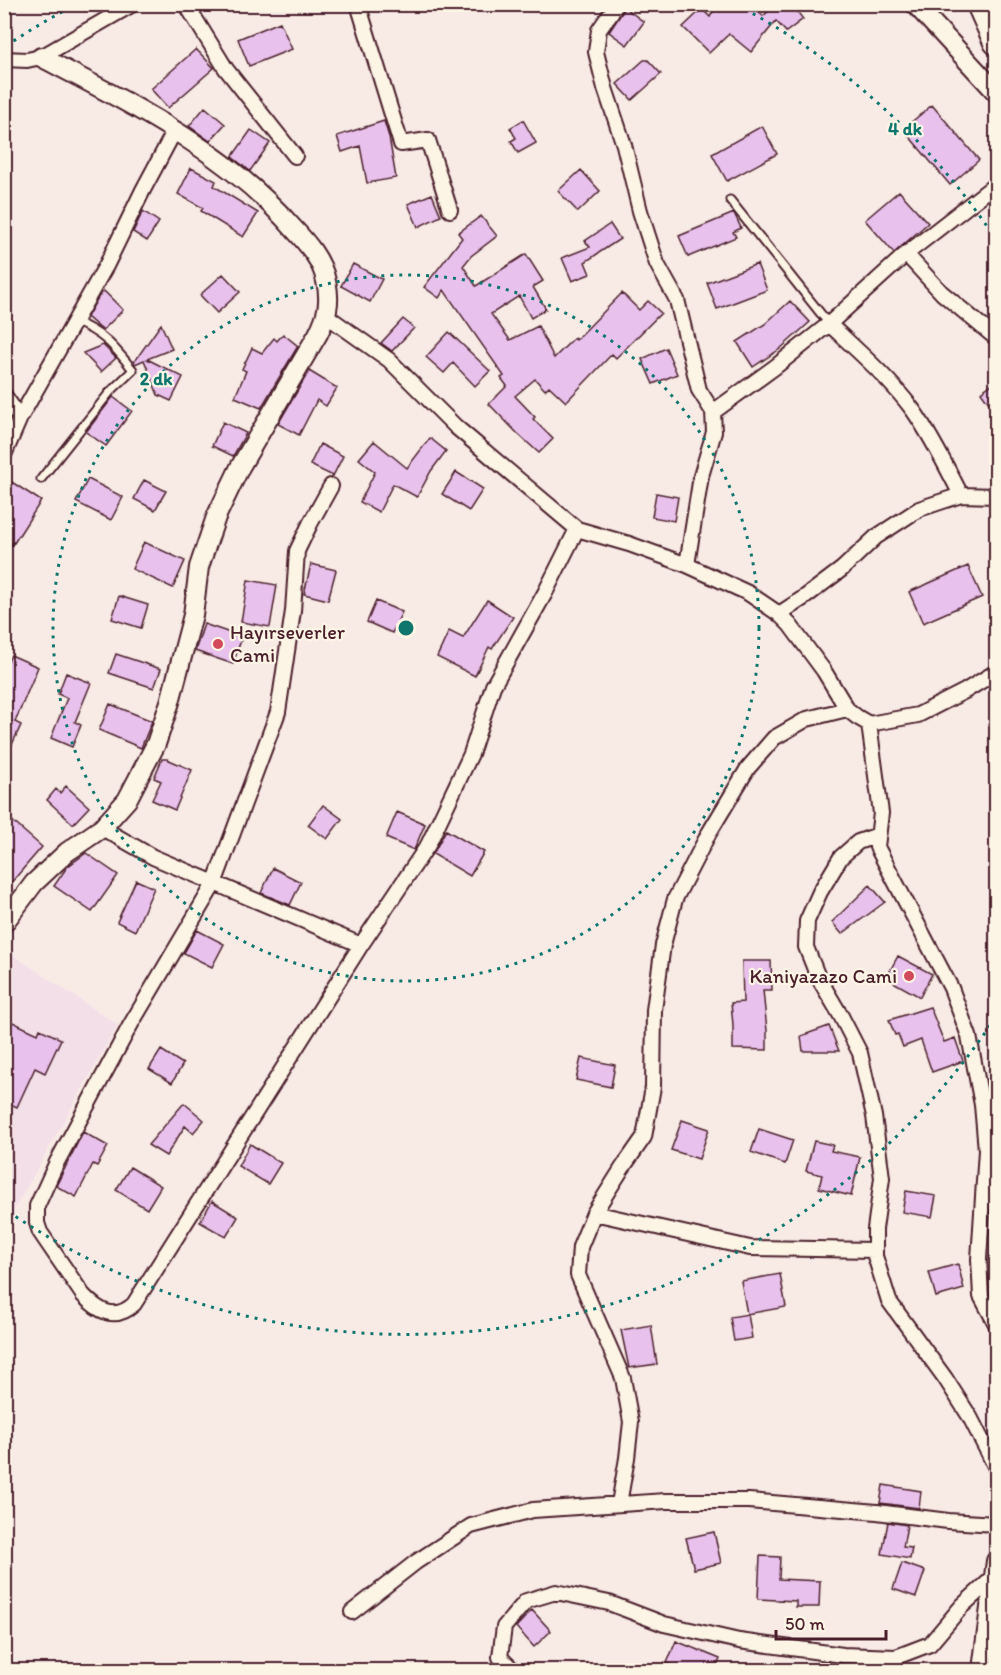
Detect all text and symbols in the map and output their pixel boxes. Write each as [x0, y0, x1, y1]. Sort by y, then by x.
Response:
text: 4 dk [888, 118, 923, 140]
text: 2 dk [140, 368, 173, 390]
centre of rings [396, 618, 416, 638]
place label: Hayırseverler Cami [230, 620, 345, 667]
marker: Hayırseverler Cami [211, 637, 225, 651]
place label: Kaniyazazo Cami [750, 964, 897, 988]
marker: Kaniyazazo Cami [902, 969, 916, 983]
scale bar [776, 1603, 886, 1641]
text: 50 m [785, 1613, 825, 1635]

